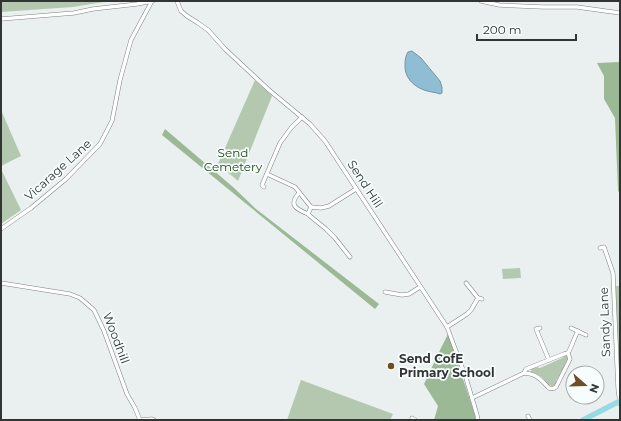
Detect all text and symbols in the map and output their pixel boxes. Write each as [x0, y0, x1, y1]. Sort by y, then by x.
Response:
scale bar [477, 16, 576, 42]
text: 200 m [483, 22, 522, 37]
street label: Vicarage Lane [21, 136, 94, 204]
park label: Send Cemetery [204, 145, 263, 174]
street label: Send Hill [345, 157, 386, 210]
street label: Sandy Lane [596, 287, 613, 357]
street label: Woodhill [100, 310, 133, 366]
place label: Send CofE Primary School [399, 351, 495, 380]
marker: Send CofE Primary School [386, 361, 396, 371]
north arrow [565, 365, 605, 405]
text: N [586, 382, 602, 395]

